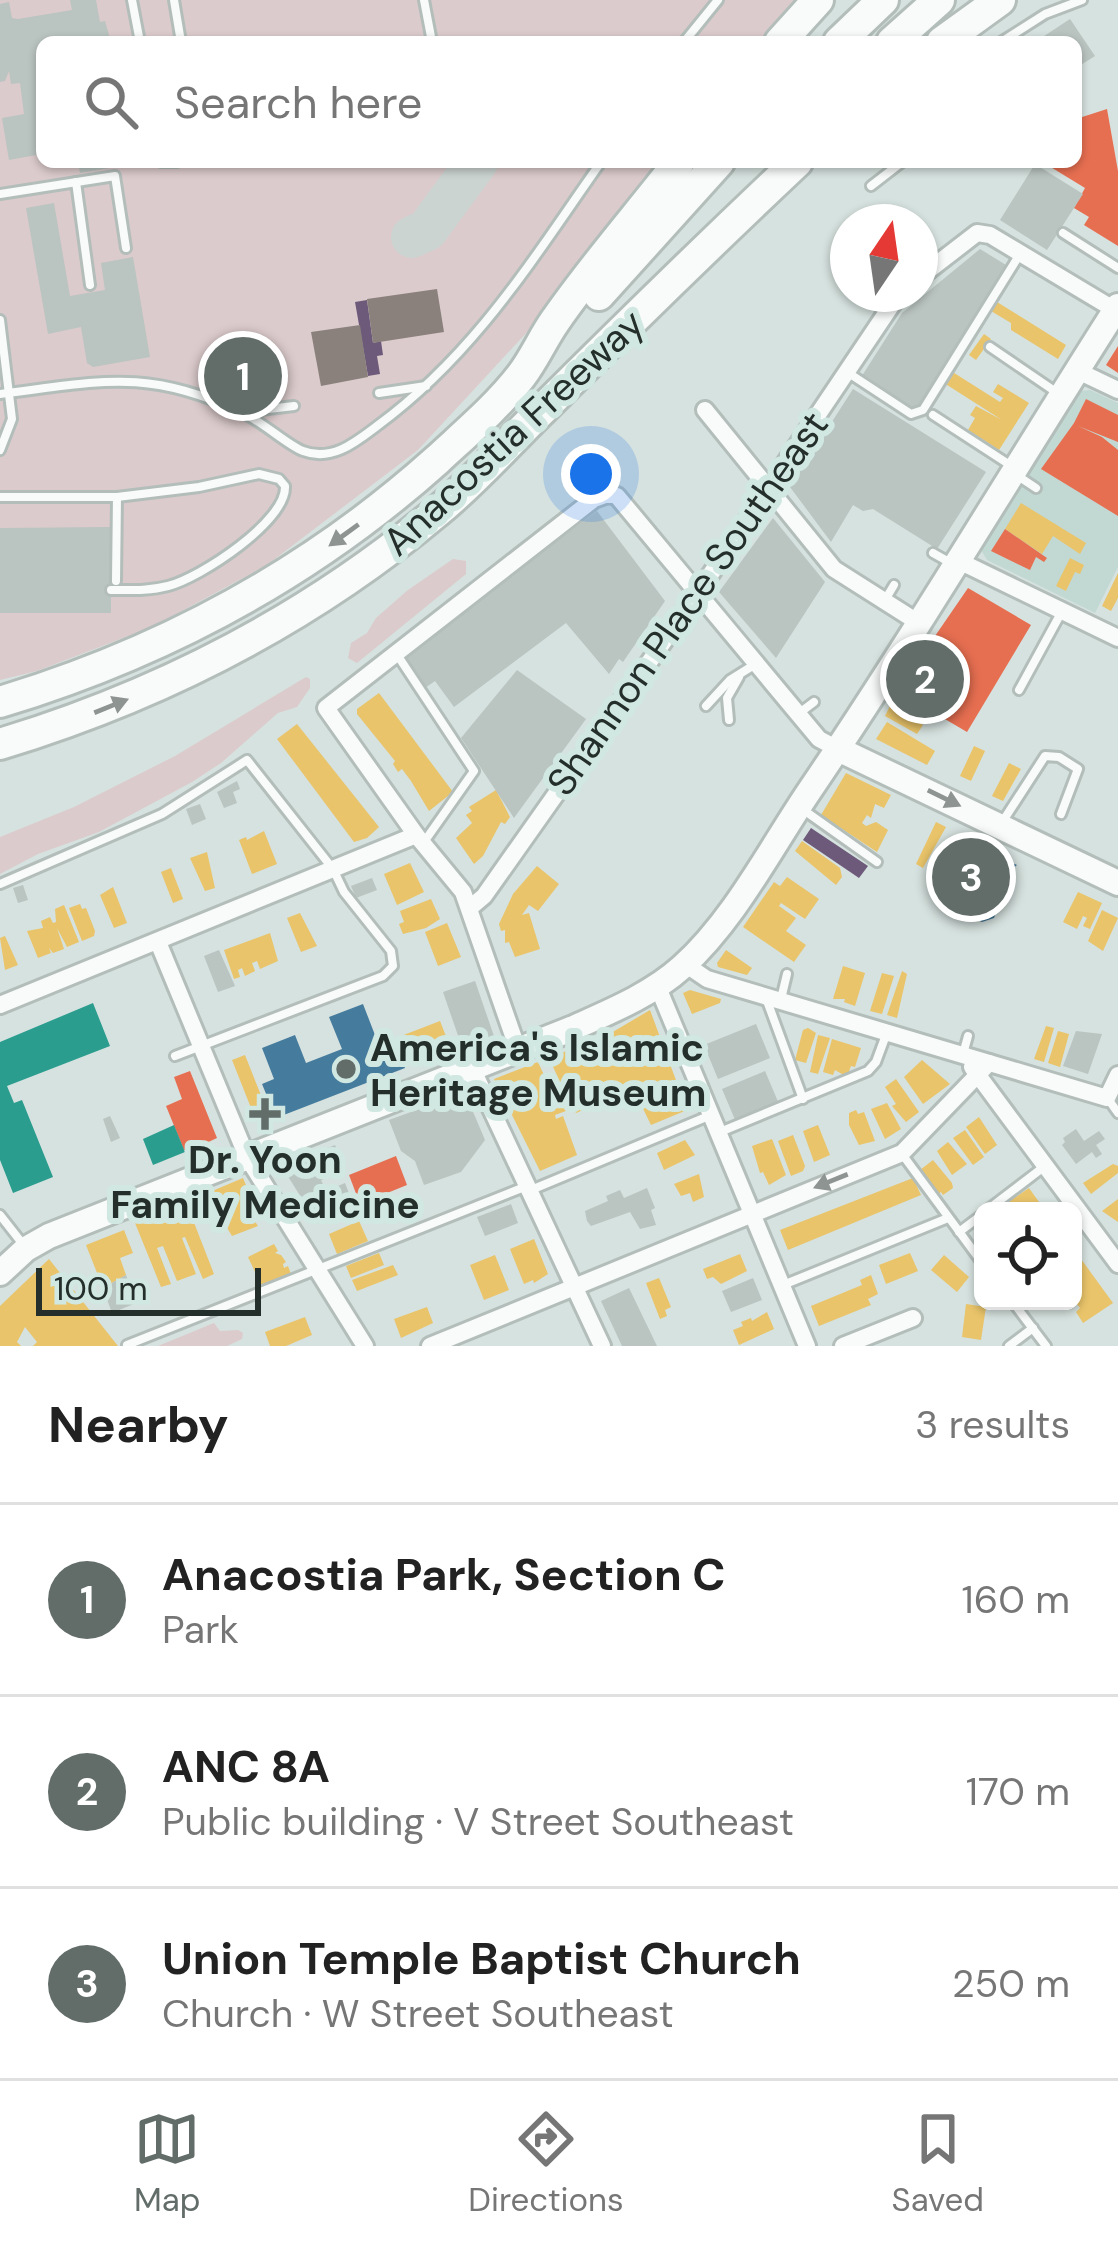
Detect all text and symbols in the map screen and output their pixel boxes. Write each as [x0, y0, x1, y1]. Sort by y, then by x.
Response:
search box [36, 36, 1082, 168]
icon: search [78, 69, 144, 135]
text: Search here [174, 73, 422, 132]
north arrow [830, 204, 938, 312]
street label: Anacostia Freeway [372, 298, 655, 567]
pin: 1 [204, 331, 282, 421]
street label: Shannon Place Southeast [535, 401, 839, 805]
your location [561, 444, 621, 504]
one-way arrow [328, 523, 360, 546]
pin: 2 [886, 634, 964, 724]
one-way arrow [93, 696, 129, 715]
one-way arrow [927, 788, 962, 808]
pin: 3 [932, 832, 1010, 922]
place label: America's Islamic Heritage Museum [370, 1022, 706, 1118]
marker: America's Islamic Heritage Museum [333, 1056, 359, 1082]
marker: Dr. Yoon Family Medicine [249, 1098, 281, 1130]
place label: Dr. Yoon Family Medicine [110, 1134, 420, 1230]
one-way arrow [813, 1172, 849, 1191]
map controls [974, 1202, 1082, 1310]
button: locate [974, 1202, 1082, 1310]
scale bar [36, 1262, 261, 1315]
text: 100 m [54, 1267, 148, 1310]
text: Nearby [48, 1391, 229, 1458]
text: 3 results [915, 1399, 1070, 1450]
text: Anacostia Park, Section C [162, 1545, 726, 1604]
text: 1 [80, 1574, 94, 1625]
text: 160 m [962, 1574, 1070, 1625]
text: Park [162, 1604, 239, 1655]
text: ANC 8A [162, 1737, 330, 1796]
text: 2 [76, 1766, 98, 1817]
text: 170 m [966, 1766, 1070, 1817]
text: Public building · V Street Southeast [162, 1796, 794, 1847]
text: Union Temple Baptist Church [162, 1929, 801, 1988]
text: 3 [75, 1958, 99, 2009]
text: 250 m [952, 1958, 1070, 2009]
text: Church · W Street Southeast [162, 1988, 674, 2039]
tab: Map [134, 2106, 200, 2221]
tab: Directions [468, 2106, 624, 2221]
tab: Saved [892, 2106, 984, 2221]

